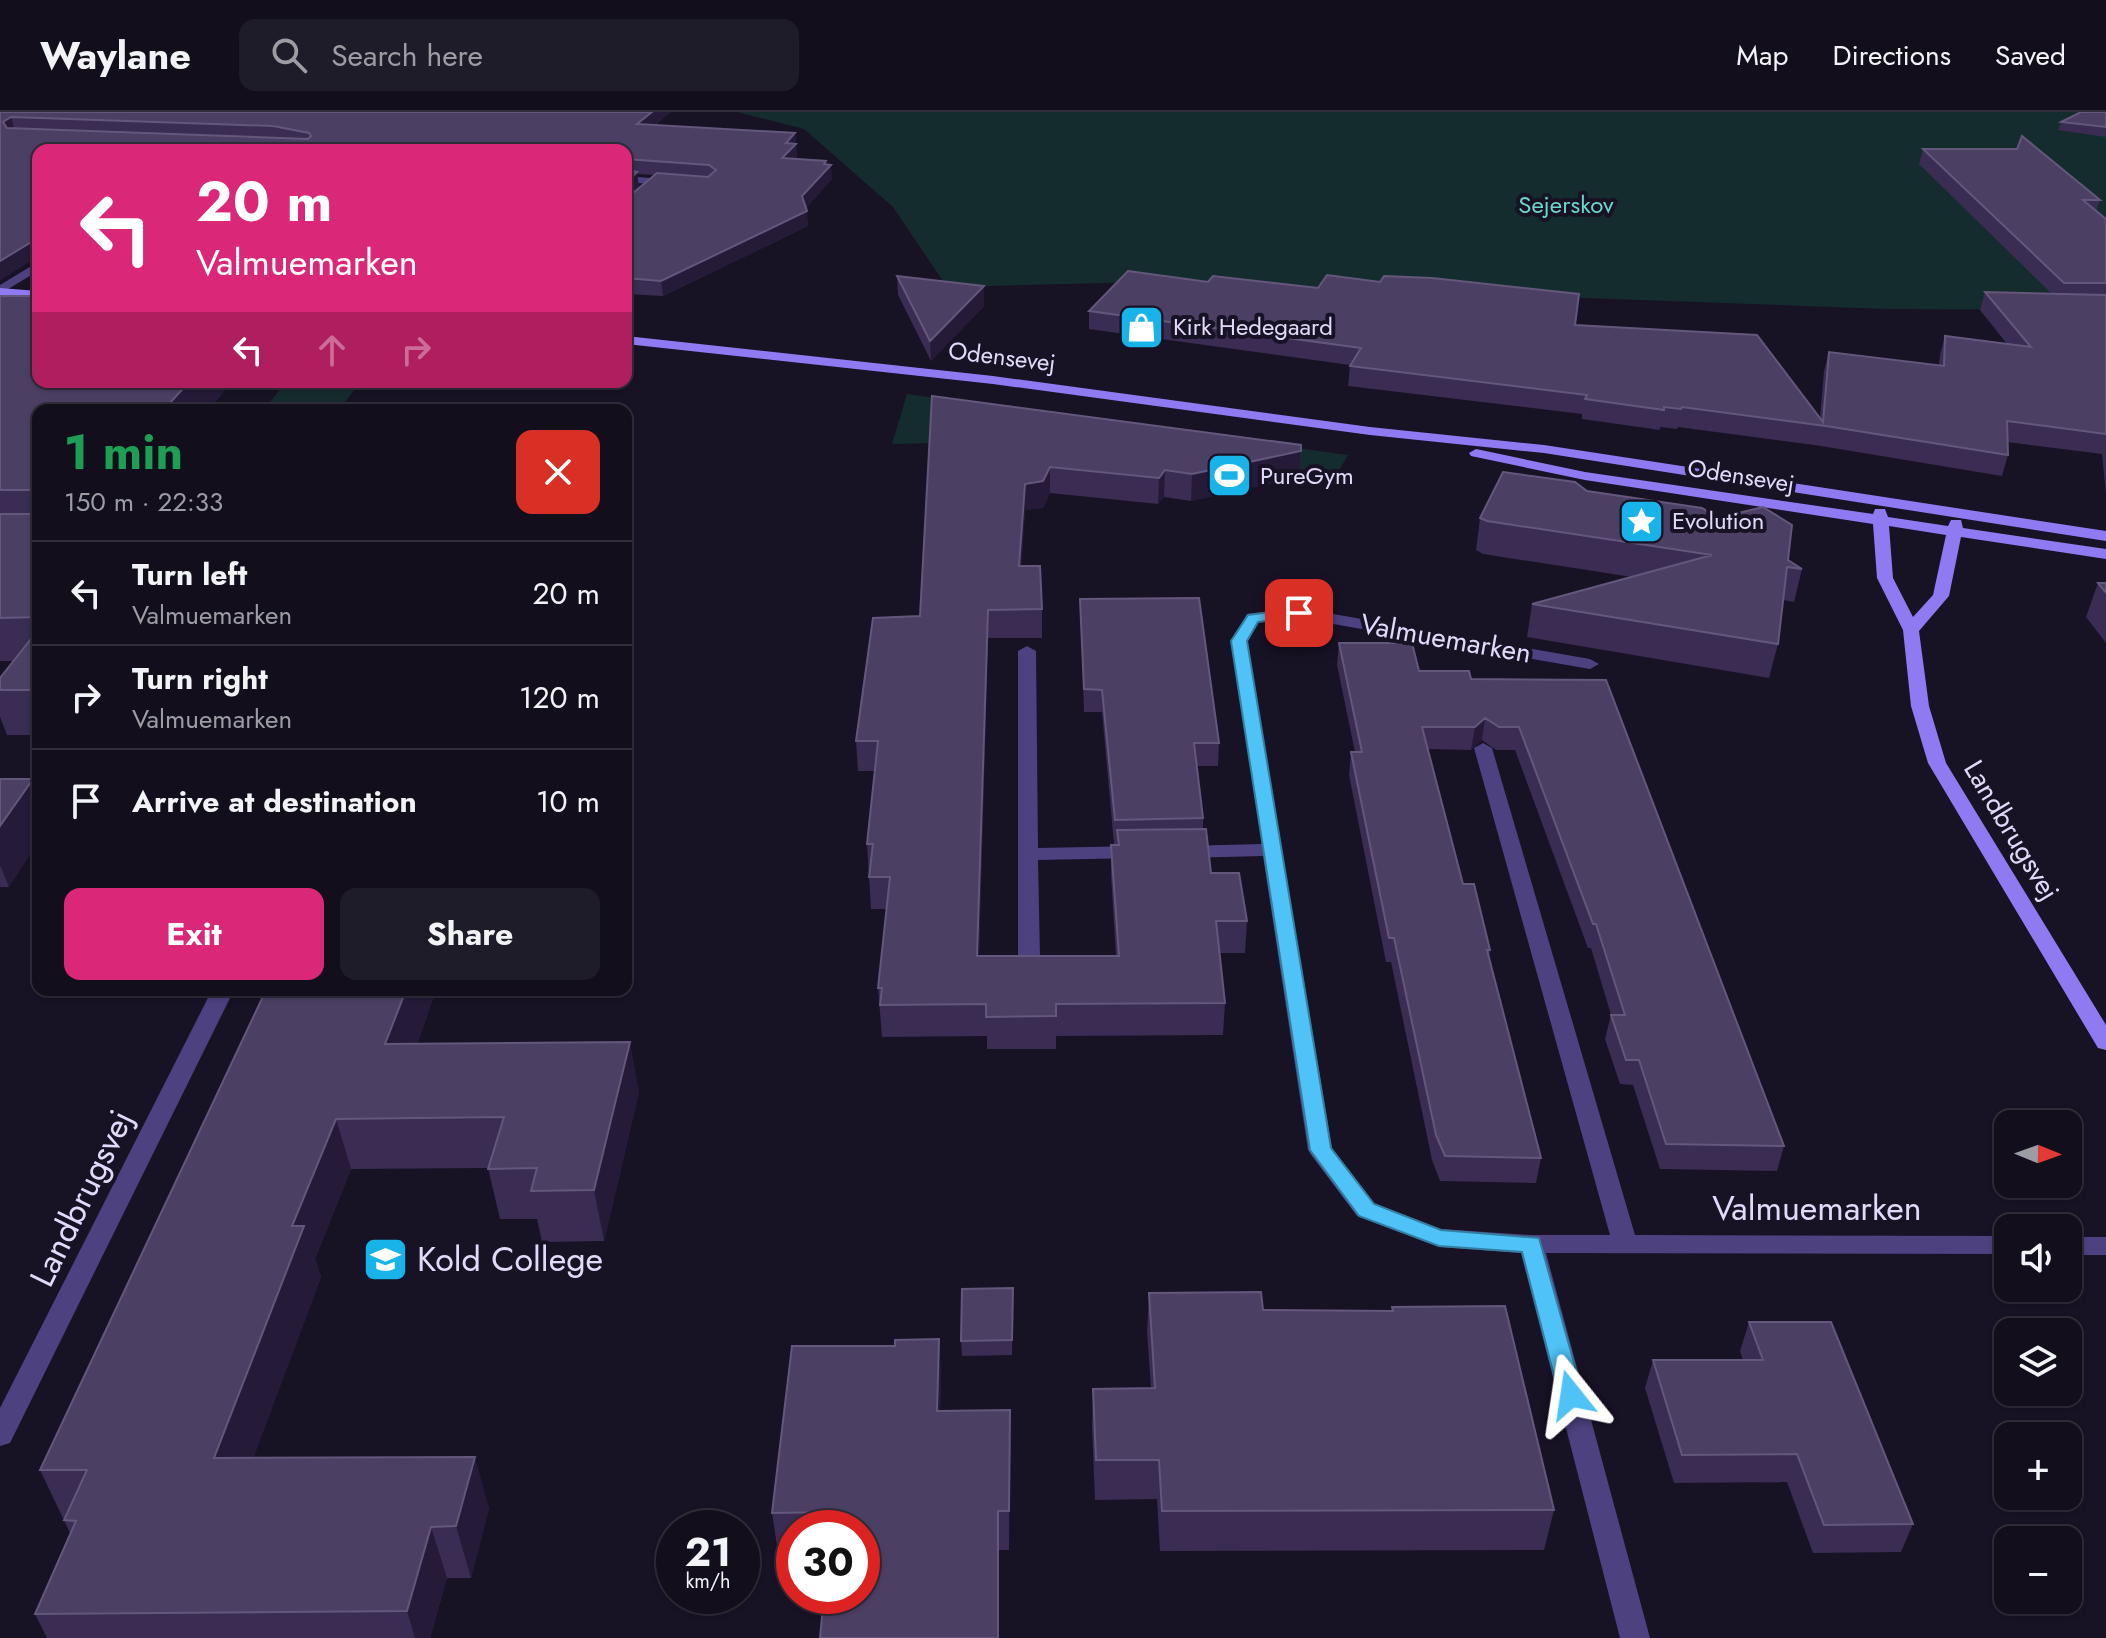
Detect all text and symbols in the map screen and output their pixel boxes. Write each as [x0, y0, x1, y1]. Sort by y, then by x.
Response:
search box [239, 19, 799, 91]
text: Waylane [40, 28, 191, 83]
icon: search [267, 33, 311, 77]
text: Search here [331, 34, 483, 77]
text: Map [1736, 35, 1788, 76]
text: Directions [1832, 35, 1951, 76]
text: Saved [1995, 35, 2066, 76]
text: 20 m [196, 161, 333, 242]
icon: left [64, 176, 168, 280]
park label: Sejerskov [1518, 187, 1614, 222]
text: Valmuemarken [196, 236, 418, 288]
shop icon: Kirk Hedegaard [1118, 303, 1166, 351]
place label: Kirk Hedegaard [1173, 309, 1333, 344]
icon: left [226, 328, 270, 372]
icon: ahead [310, 328, 354, 372]
icon: right [394, 328, 438, 372]
street label: Odensevej [946, 333, 1058, 380]
text: 1 min [64, 418, 183, 487]
button: close [516, 430, 600, 514]
street label: Odensevej [1685, 450, 1797, 501]
sports icon: PureGym [1205, 452, 1253, 500]
place label: PureGym [1260, 458, 1354, 493]
text: 150 m · 22:33 [64, 483, 223, 521]
place icon: Evolution [1617, 497, 1665, 545]
place label: Evolution [1672, 503, 1764, 538]
text: Turn left [132, 553, 247, 596]
icon: left [64, 571, 108, 615]
text: 20 m [533, 572, 600, 615]
pin [1265, 579, 1333, 647]
icon: arrive [1277, 591, 1321, 635]
text: Valmuemarken [132, 596, 292, 634]
street label: Valmuemarken [1357, 603, 1534, 674]
text: Turn right [132, 657, 268, 700]
icon: right [64, 675, 108, 719]
text: 120 m [519, 676, 600, 719]
text: Valmuemarken [132, 700, 292, 738]
street label: Landbrugsvej [1953, 752, 2070, 908]
icon: arrive [64, 779, 108, 823]
text: Arrive at destination [132, 780, 417, 823]
text: 10 m [536, 780, 600, 823]
button: Exit [64, 888, 324, 980]
button: Share [340, 888, 600, 980]
street label: Landbrugsvej [18, 1102, 145, 1295]
north arrow [1994, 1110, 2082, 1198]
map controls [1994, 1110, 2082, 1614]
street label: Valmuemarken [1712, 1184, 1922, 1233]
button: sound [1994, 1214, 2082, 1302]
school or university icon: Kold College [362, 1235, 410, 1283]
place label: Kold College [417, 1235, 603, 1284]
button: layers [1994, 1318, 2082, 1406]
position arrow [1529, 1353, 1613, 1437]
button: + [1994, 1422, 2082, 1510]
speed limit sign: 30 [776, 1510, 880, 1614]
text: 21 [685, 1523, 731, 1581]
button: − [1994, 1526, 2082, 1614]
text: km/h [685, 1567, 731, 1596]

